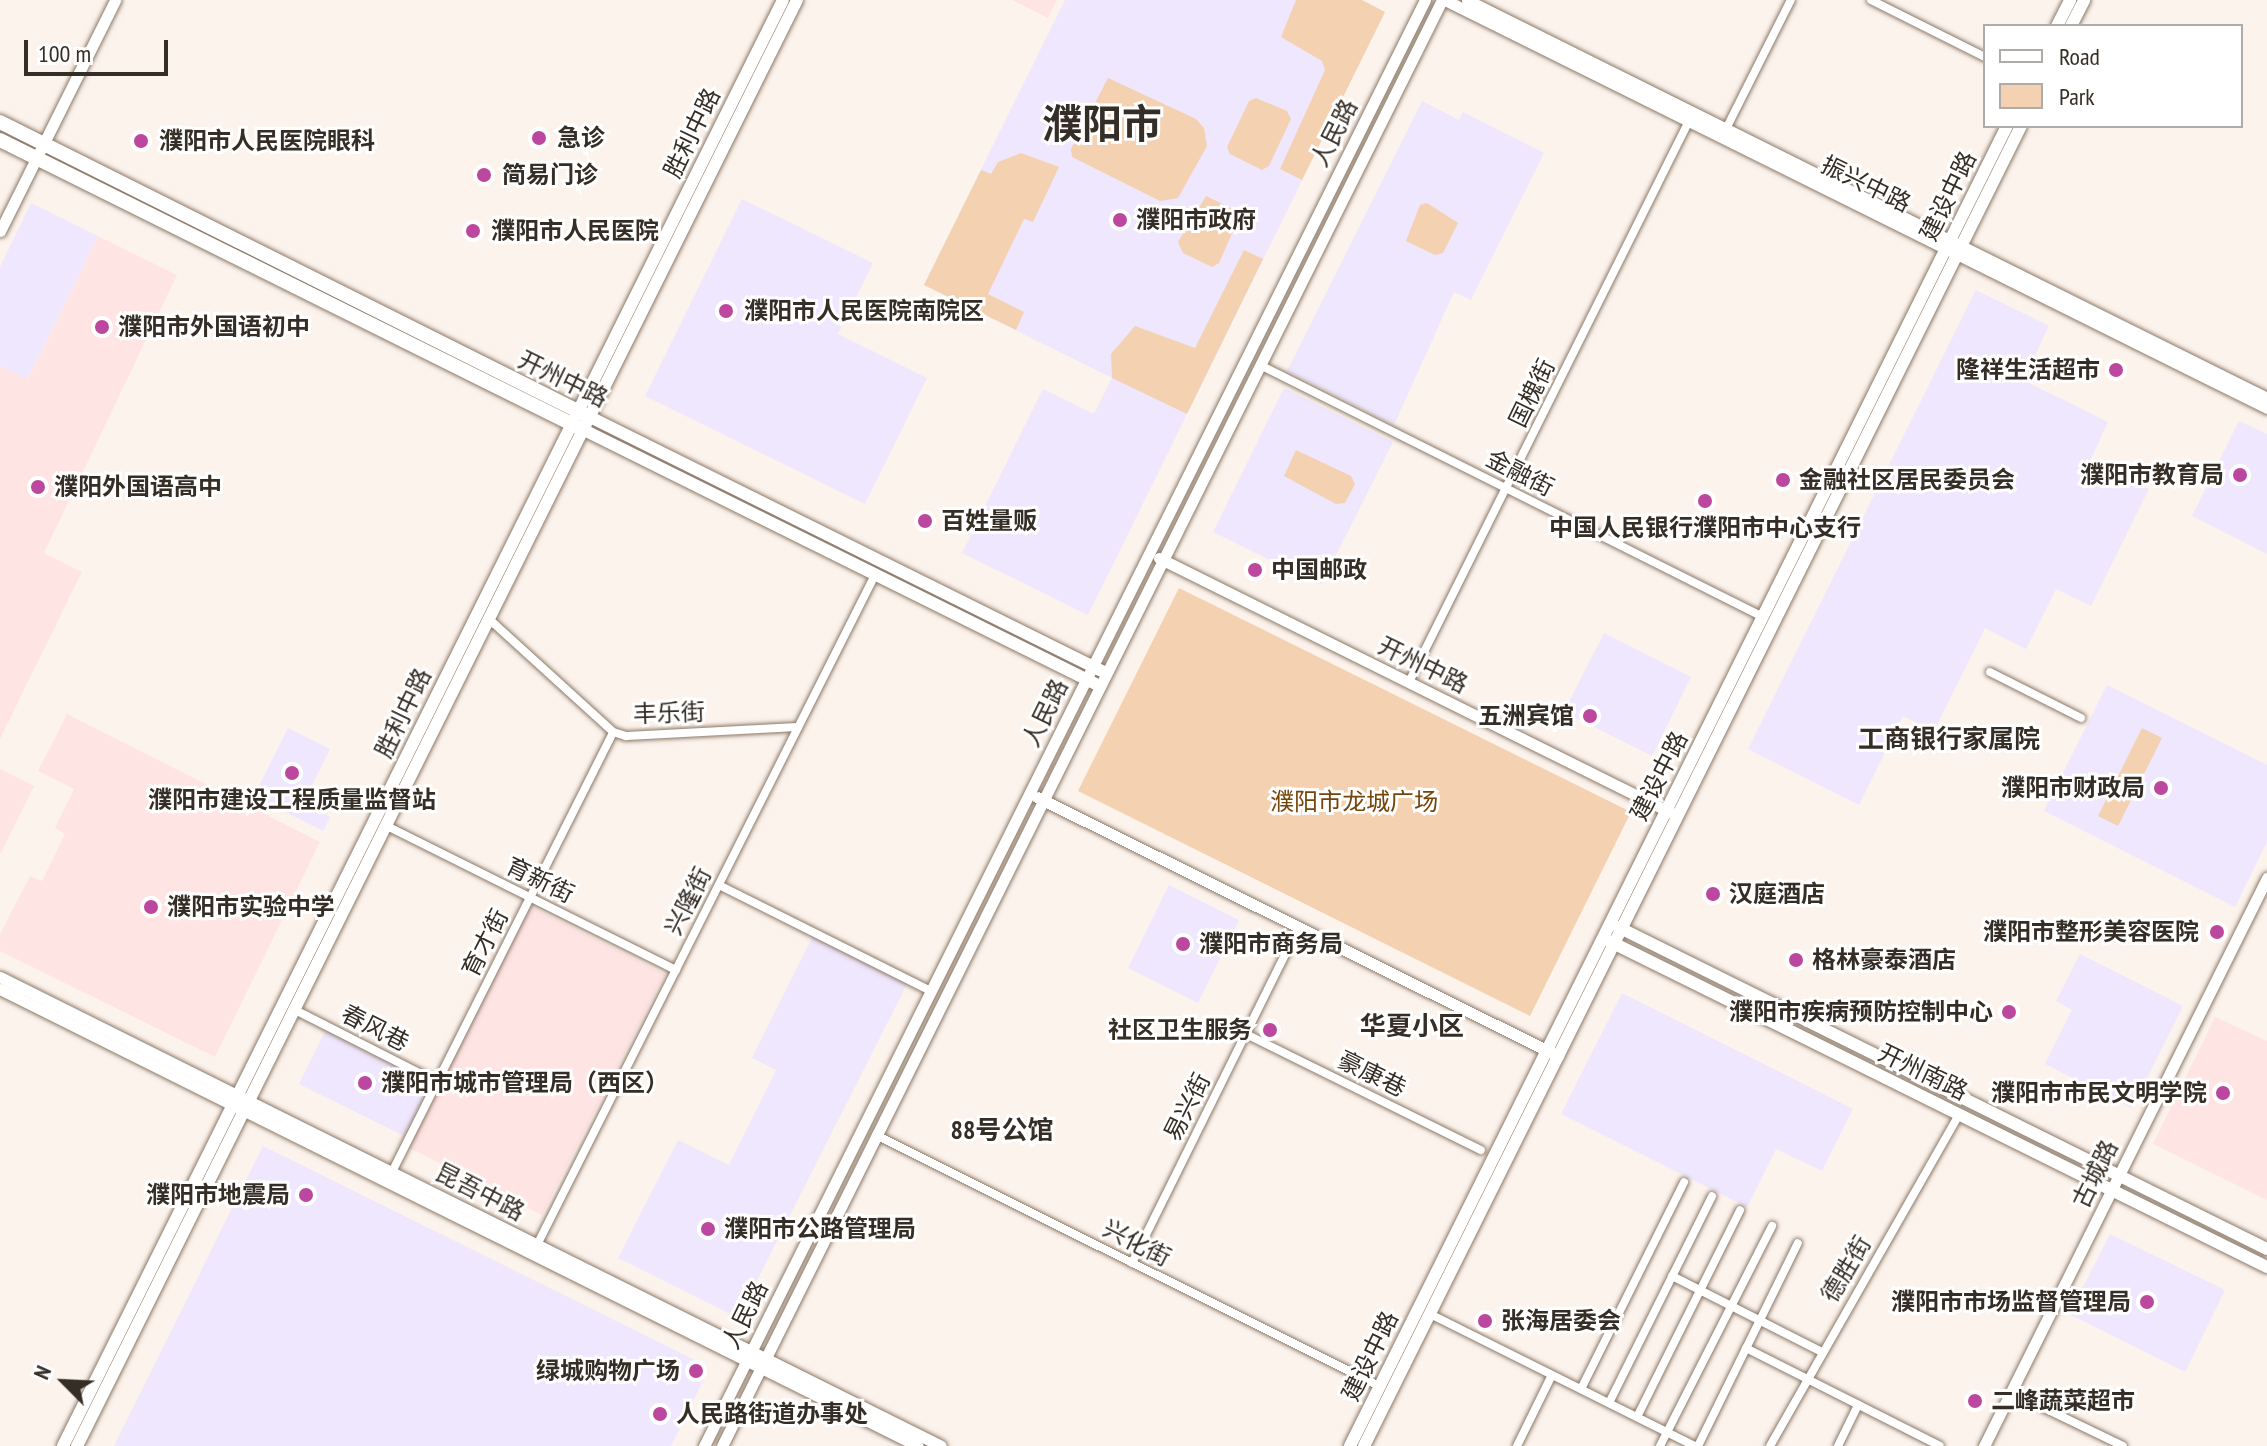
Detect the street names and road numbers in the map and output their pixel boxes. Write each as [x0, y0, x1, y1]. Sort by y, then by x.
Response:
street label: 胜利中路 [658, 84, 726, 182]
street label: 人民路 [1305, 94, 1363, 172]
street label: 建设中路 [1914, 147, 1982, 245]
street label: 振兴中路 [1817, 150, 1915, 218]
street label: 开州中路 [514, 345, 612, 413]
street label: 国槐街 [1503, 354, 1561, 432]
street label: 金融街 [1481, 444, 1559, 502]
street label: 开州中路 [1374, 631, 1472, 699]
street label: 胜利中路 [369, 664, 437, 762]
street label: 人民路 [1016, 674, 1074, 752]
street label: 丰乐街 [633, 697, 705, 729]
street label: 建设中路 [1624, 727, 1694, 825]
street label: 育新街 [501, 851, 579, 909]
street label: 兴隆街 [659, 862, 717, 940]
street label: 育才街 [456, 904, 514, 982]
street label: 春风巷 [336, 999, 414, 1057]
street label: 开州南路 [1874, 1038, 1972, 1106]
street label: 豪康巷 [1333, 1045, 1411, 1103]
street label: 易兴街 [1158, 1068, 1216, 1146]
street label: 古城路 [2066, 1135, 2124, 1213]
street label: 昆吾中路 [431, 1157, 529, 1227]
street label: 兴化街 [1098, 1214, 1176, 1272]
street label: 德胜街 [1815, 1231, 1877, 1307]
street label: 人民路 [716, 1276, 774, 1354]
street label: 建设中路 [1336, 1307, 1404, 1405]

